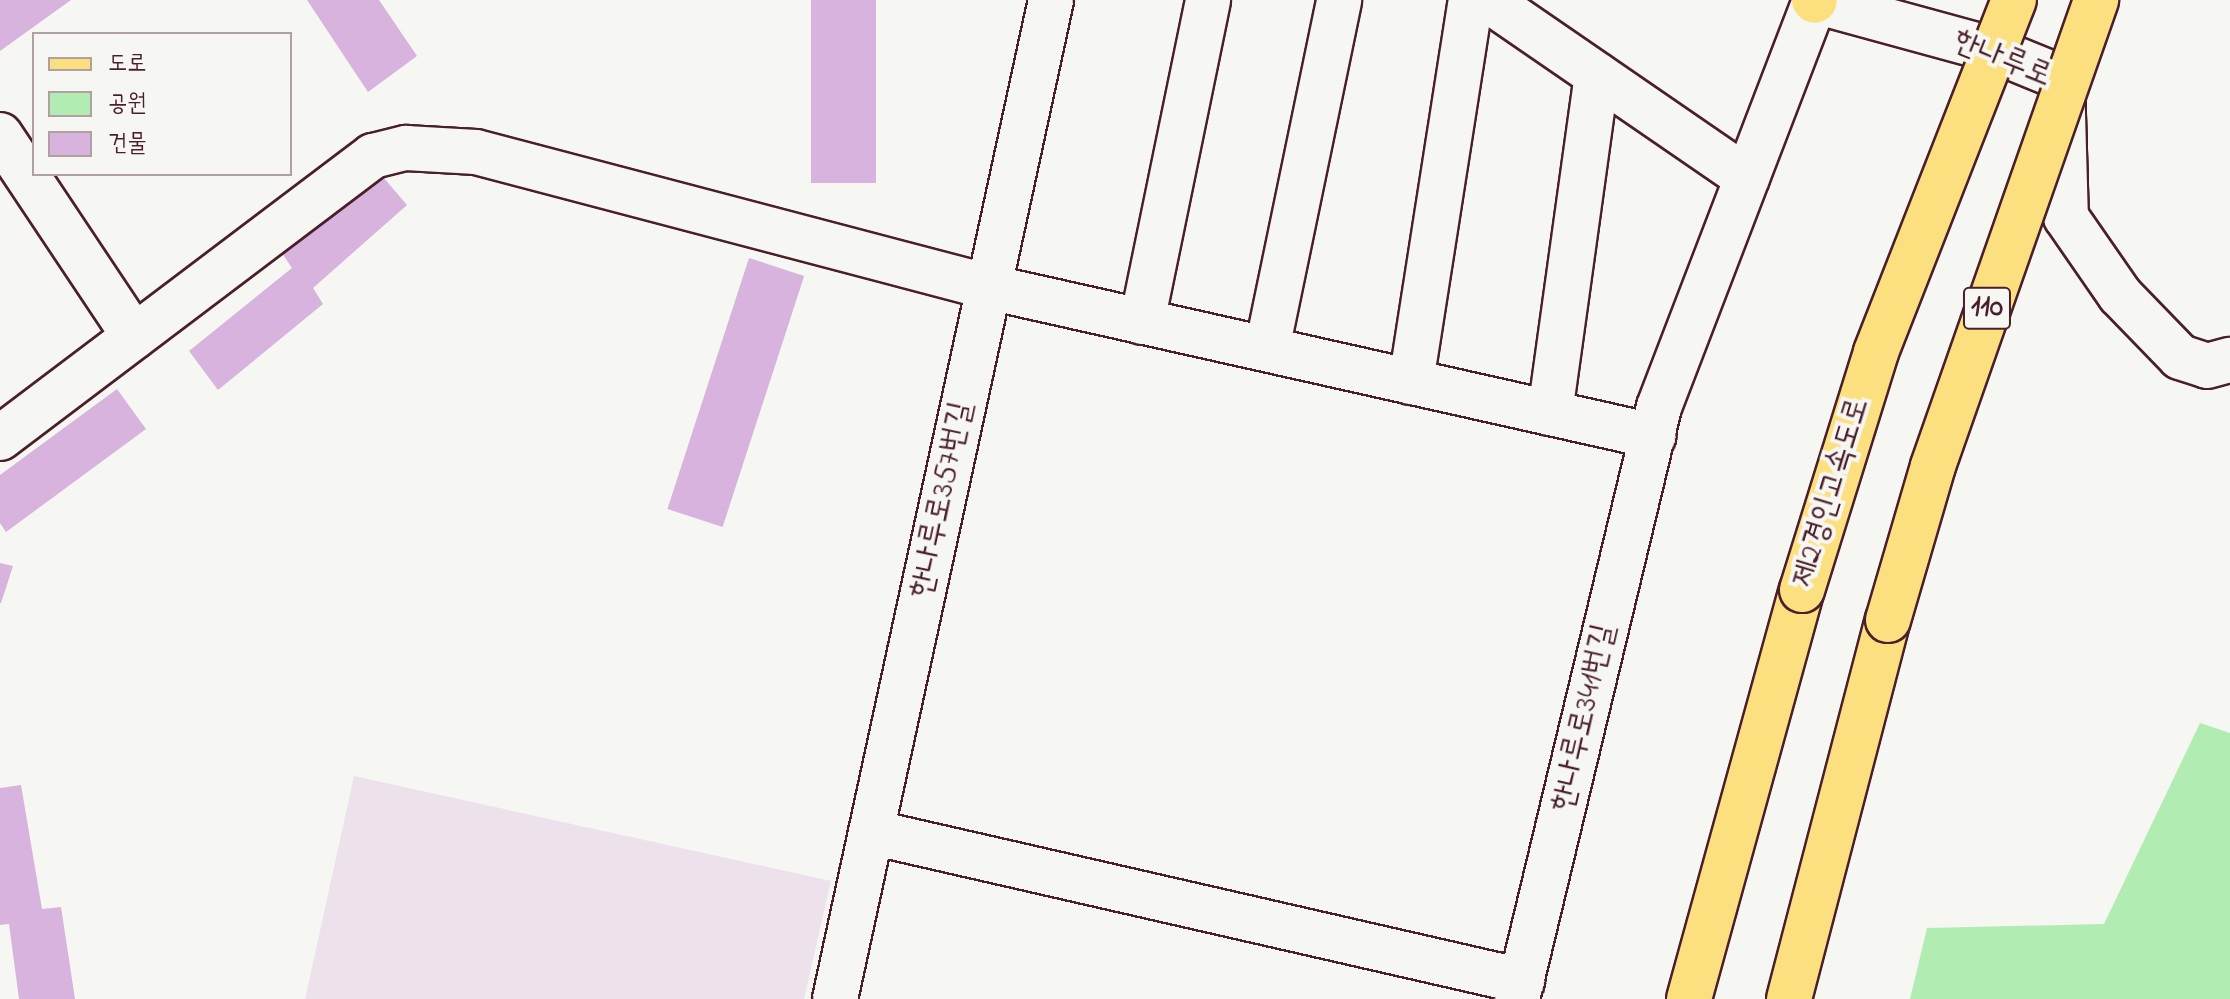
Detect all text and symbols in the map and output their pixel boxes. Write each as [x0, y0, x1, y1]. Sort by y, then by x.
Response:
street label: 한나루로 [1947, 23, 2057, 97]
legend [32, 32, 292, 176]
text: 도로 [108, 47, 147, 82]
text: 공원 [108, 87, 147, 122]
text: 건물 [108, 127, 147, 162]
road number: 110 [1961, 282, 2013, 334]
street label: 제2경인고속도로 [1785, 394, 1879, 592]
street label: 한나루로357번길 [904, 399, 982, 601]
street label: 한나루로341번길 [1545, 621, 1625, 815]

